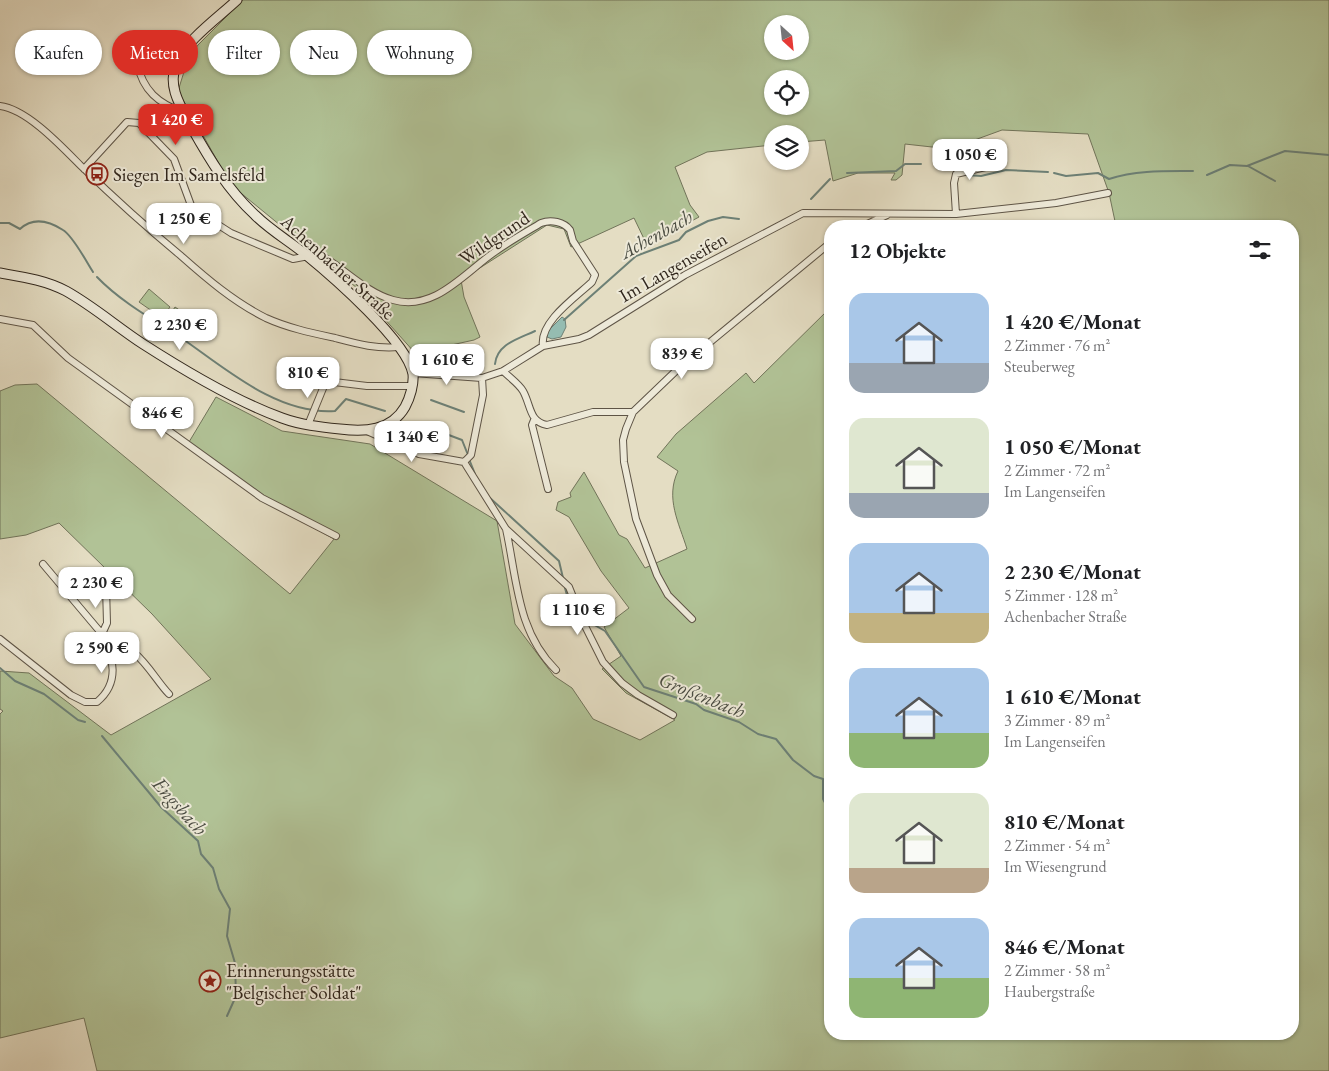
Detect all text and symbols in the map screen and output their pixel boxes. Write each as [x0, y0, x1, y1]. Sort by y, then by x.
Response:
north arrow [764, 15, 809, 60]
map controls [764, 15, 809, 170]
chip: Kaufen [15, 30, 102, 75]
chip: Mieten [112, 30, 198, 75]
chip: Filter [208, 30, 280, 75]
chip: Neu [290, 30, 357, 75]
chip: Wohnung [367, 30, 472, 75]
button: locate [764, 70, 809, 115]
pin: 1 420 € [130, 104, 222, 146]
text: 1 420 € [149, 109, 203, 130]
button: layers [764, 125, 809, 170]
pin: 1 050 € [924, 138, 1016, 181]
text: 1 050 € [943, 144, 997, 165]
bus stop icon: Siegen Im Samelsfeld [85, 162, 109, 186]
place label: Siegen Im Samelsfeld [113, 162, 265, 187]
pin: 1 250 € [138, 202, 230, 245]
water label: Achenbach [613, 203, 697, 266]
street label: Wildgrund [454, 205, 535, 271]
text: 1 250 € [157, 208, 211, 229]
street label: Achenbacher Straße [275, 208, 401, 325]
street label: Im Langenseifen [614, 226, 732, 308]
icon: filters [1246, 236, 1274, 264]
text: 12 Objekte [849, 237, 946, 264]
pin: 2 230 € [134, 308, 226, 351]
text: 1 420 €/Monat [1004, 308, 1141, 335]
icon: home [889, 313, 949, 373]
text: 2 230 € [153, 314, 207, 335]
text: 2 Zimmer · 76 m² [1004, 335, 1110, 356]
pin: 839 € [647, 338, 717, 380]
text: 839 € [662, 343, 703, 364]
pin: 1 610 € [401, 344, 493, 386]
text: 1 610 € [420, 349, 474, 370]
pin: 810 € [273, 356, 343, 399]
text: Steuberweg [1004, 356, 1075, 377]
text: 810 € [288, 362, 329, 383]
pin: 846 € [127, 396, 197, 439]
text: 846 € [142, 402, 183, 423]
pin: 1 340 € [366, 420, 458, 463]
text: 1 340 € [385, 426, 439, 447]
text: 1 050 €/Monat [1004, 433, 1141, 460]
icon: home [889, 438, 949, 498]
text: 2 Zimmer · 72 m² [1004, 460, 1110, 481]
text: Im Langenseifen [1004, 481, 1106, 502]
text: 2 230 €/Monat [1004, 558, 1141, 585]
icon: home [889, 563, 949, 623]
pin: 2 230 € [50, 566, 142, 609]
text: 2 230 € [69, 572, 123, 593]
text: 5 Zimmer · 128 m² [1004, 585, 1118, 606]
pin: 1 110 € [532, 594, 624, 636]
text: 1 110 € [551, 599, 605, 620]
text: Achenbacher Straße [1004, 606, 1127, 627]
pin: 2 590 € [56, 632, 148, 674]
text: 2 590 € [75, 637, 129, 658]
water label: Großenbach [655, 666, 749, 724]
text: 1 610 €/Monat [1004, 683, 1141, 710]
icon: home [889, 688, 949, 748]
text: 3 Zimmer · 89 m² [1004, 710, 1110, 731]
text: Im Langenseifen [1004, 731, 1106, 752]
water label: Engsbach [146, 771, 213, 841]
text: 810 €/Monat [1004, 808, 1125, 835]
icon: home [889, 813, 949, 873]
text: 2 Zimmer · 54 m² [1004, 835, 1110, 856]
text: Im Wiesengrund [1004, 856, 1107, 877]
text: 846 €/Monat [1004, 933, 1125, 960]
icon: home [889, 938, 949, 998]
place label: Erinnerungsstätte "Belgischer Soldat" [226, 958, 361, 1005]
text: 2 Zimmer · 58 m² [1004, 960, 1110, 981]
place icon: Erinnerungsstätte "Belgischer Soldat" [198, 969, 222, 993]
text: Haubergstraße [1004, 981, 1095, 1002]

